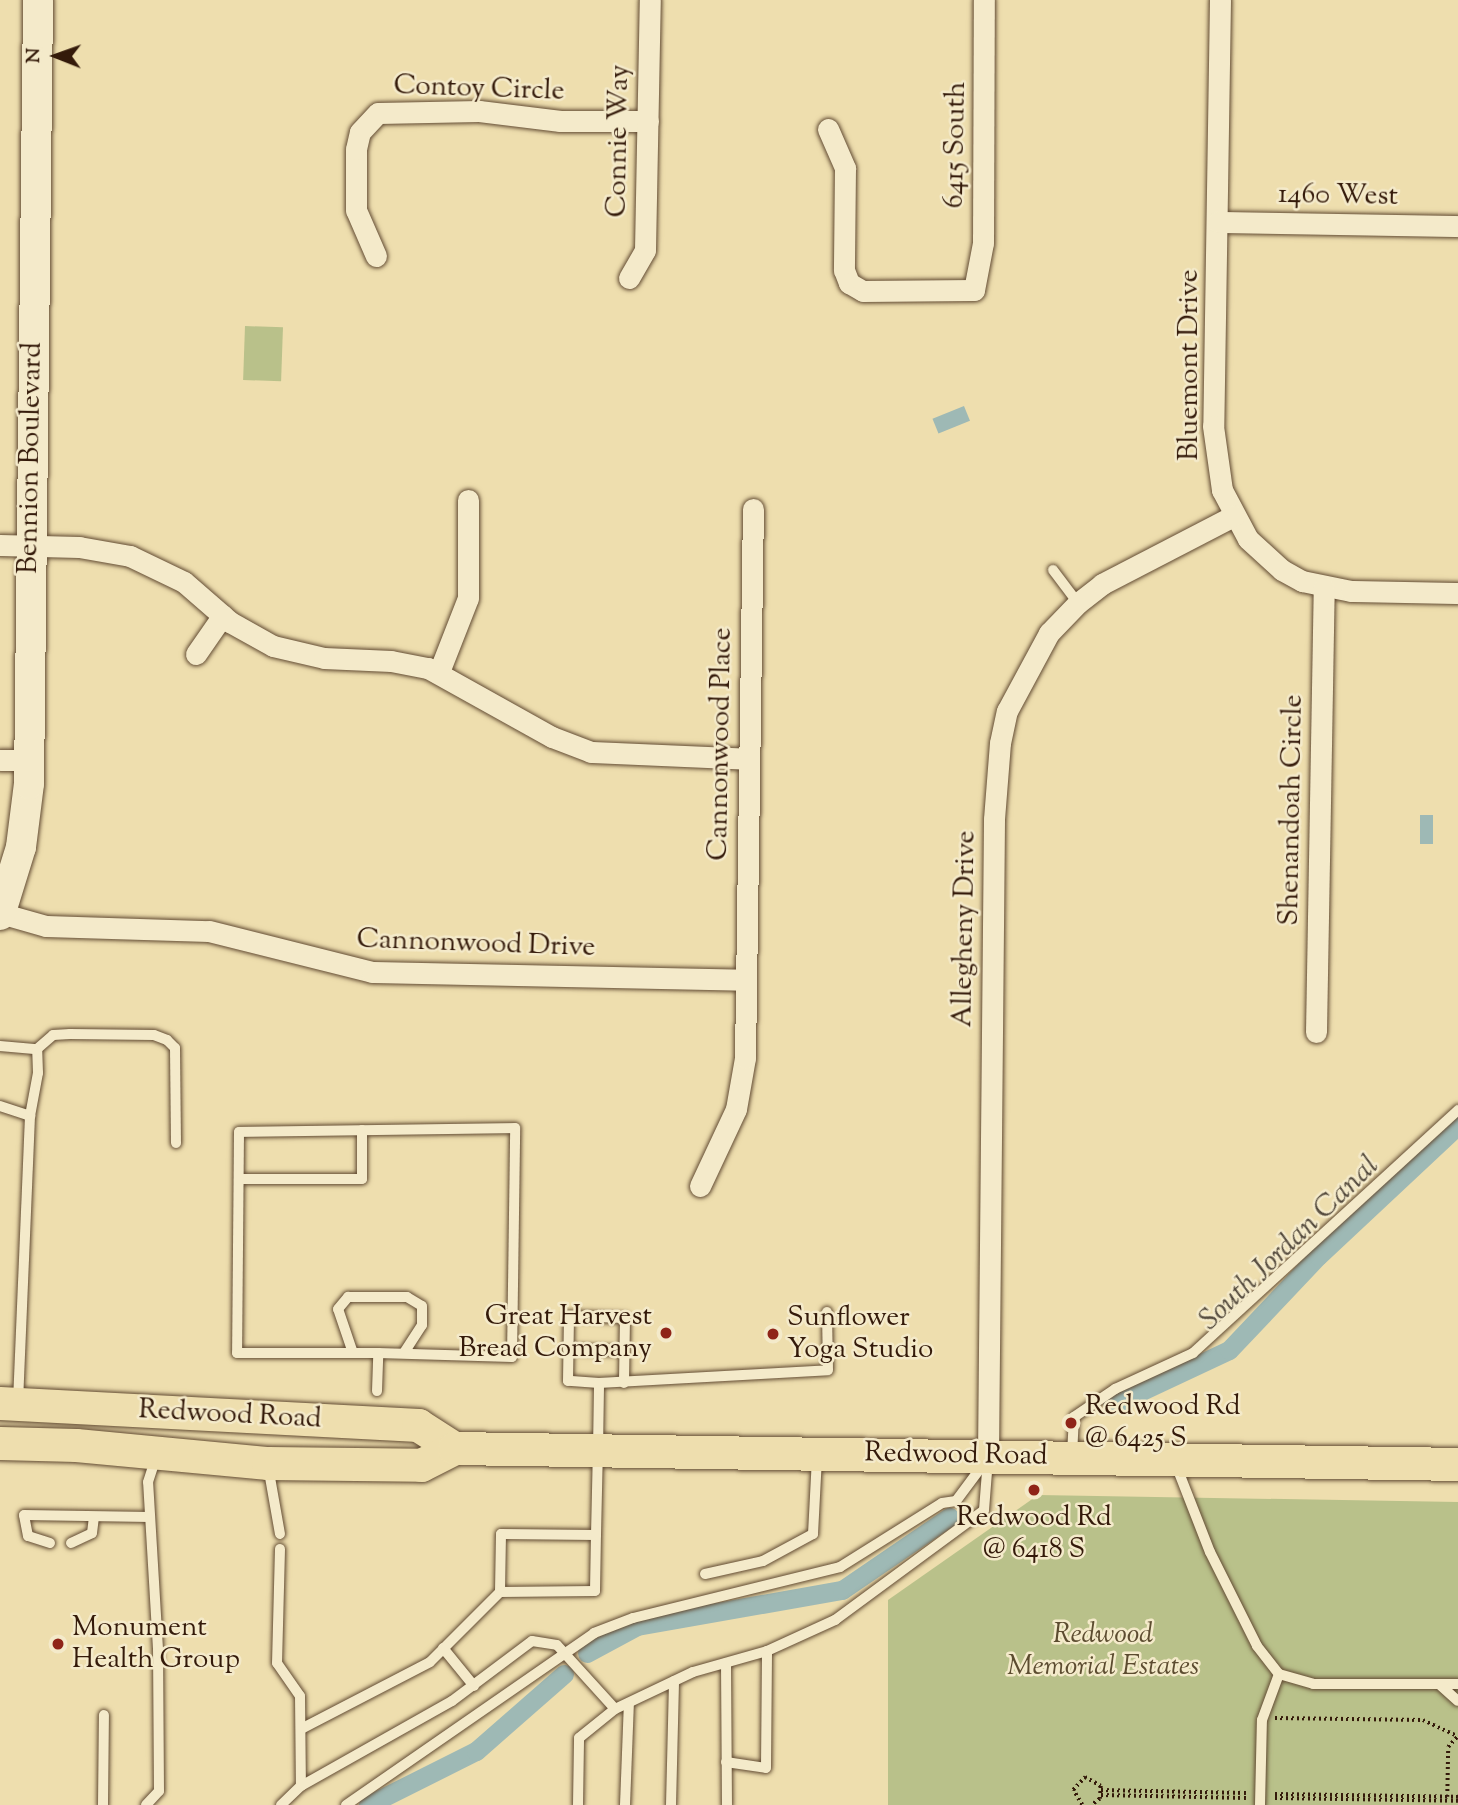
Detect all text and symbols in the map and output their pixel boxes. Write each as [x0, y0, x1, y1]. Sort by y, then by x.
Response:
north arrow [21, 21, 91, 91]
text: N [21, 48, 48, 63]
street label: Connie Way [601, 64, 637, 218]
street label: Contoy Circle [393, 69, 565, 109]
street label: 6415 South [938, 81, 974, 209]
street label: 1460 West [1278, 178, 1398, 214]
street label: Bluemont Drive [1173, 269, 1207, 461]
street label: Bennion Boulevard [12, 342, 50, 574]
street label: Cannonwood Place [702, 627, 740, 861]
street label: Shenandoah Circle [1273, 694, 1311, 926]
street label: Allegheny Drive [946, 830, 984, 1028]
street label: Cannonwood Drive [356, 923, 596, 965]
water label: South Jordan Canal [1193, 1149, 1387, 1339]
place label: Great Harvest Bread Company [458, 1300, 652, 1366]
place label: Sunflower Yoga Studio [787, 1301, 933, 1367]
marker: Great Harvest Bread Company [658, 1325, 674, 1341]
marker: Sunflower Yoga Studio [765, 1326, 781, 1342]
place label: Redwood Rd @ 6425 S [1085, 1390, 1241, 1456]
street label: Redwood Road [138, 1393, 322, 1437]
marker: Redwood Rd @ 6425 S [1063, 1415, 1079, 1431]
street label: Redwood Road [864, 1437, 1048, 1473]
marker: Redwood Rd @ 6418 S [1026, 1482, 1042, 1498]
place label: Redwood Rd @ 6418 S [956, 1501, 1112, 1567]
place label: Monument Health Group [72, 1611, 240, 1677]
park label: Redwood Memorial Estates [1007, 1618, 1199, 1684]
marker: Monument Health Group [50, 1636, 66, 1652]

